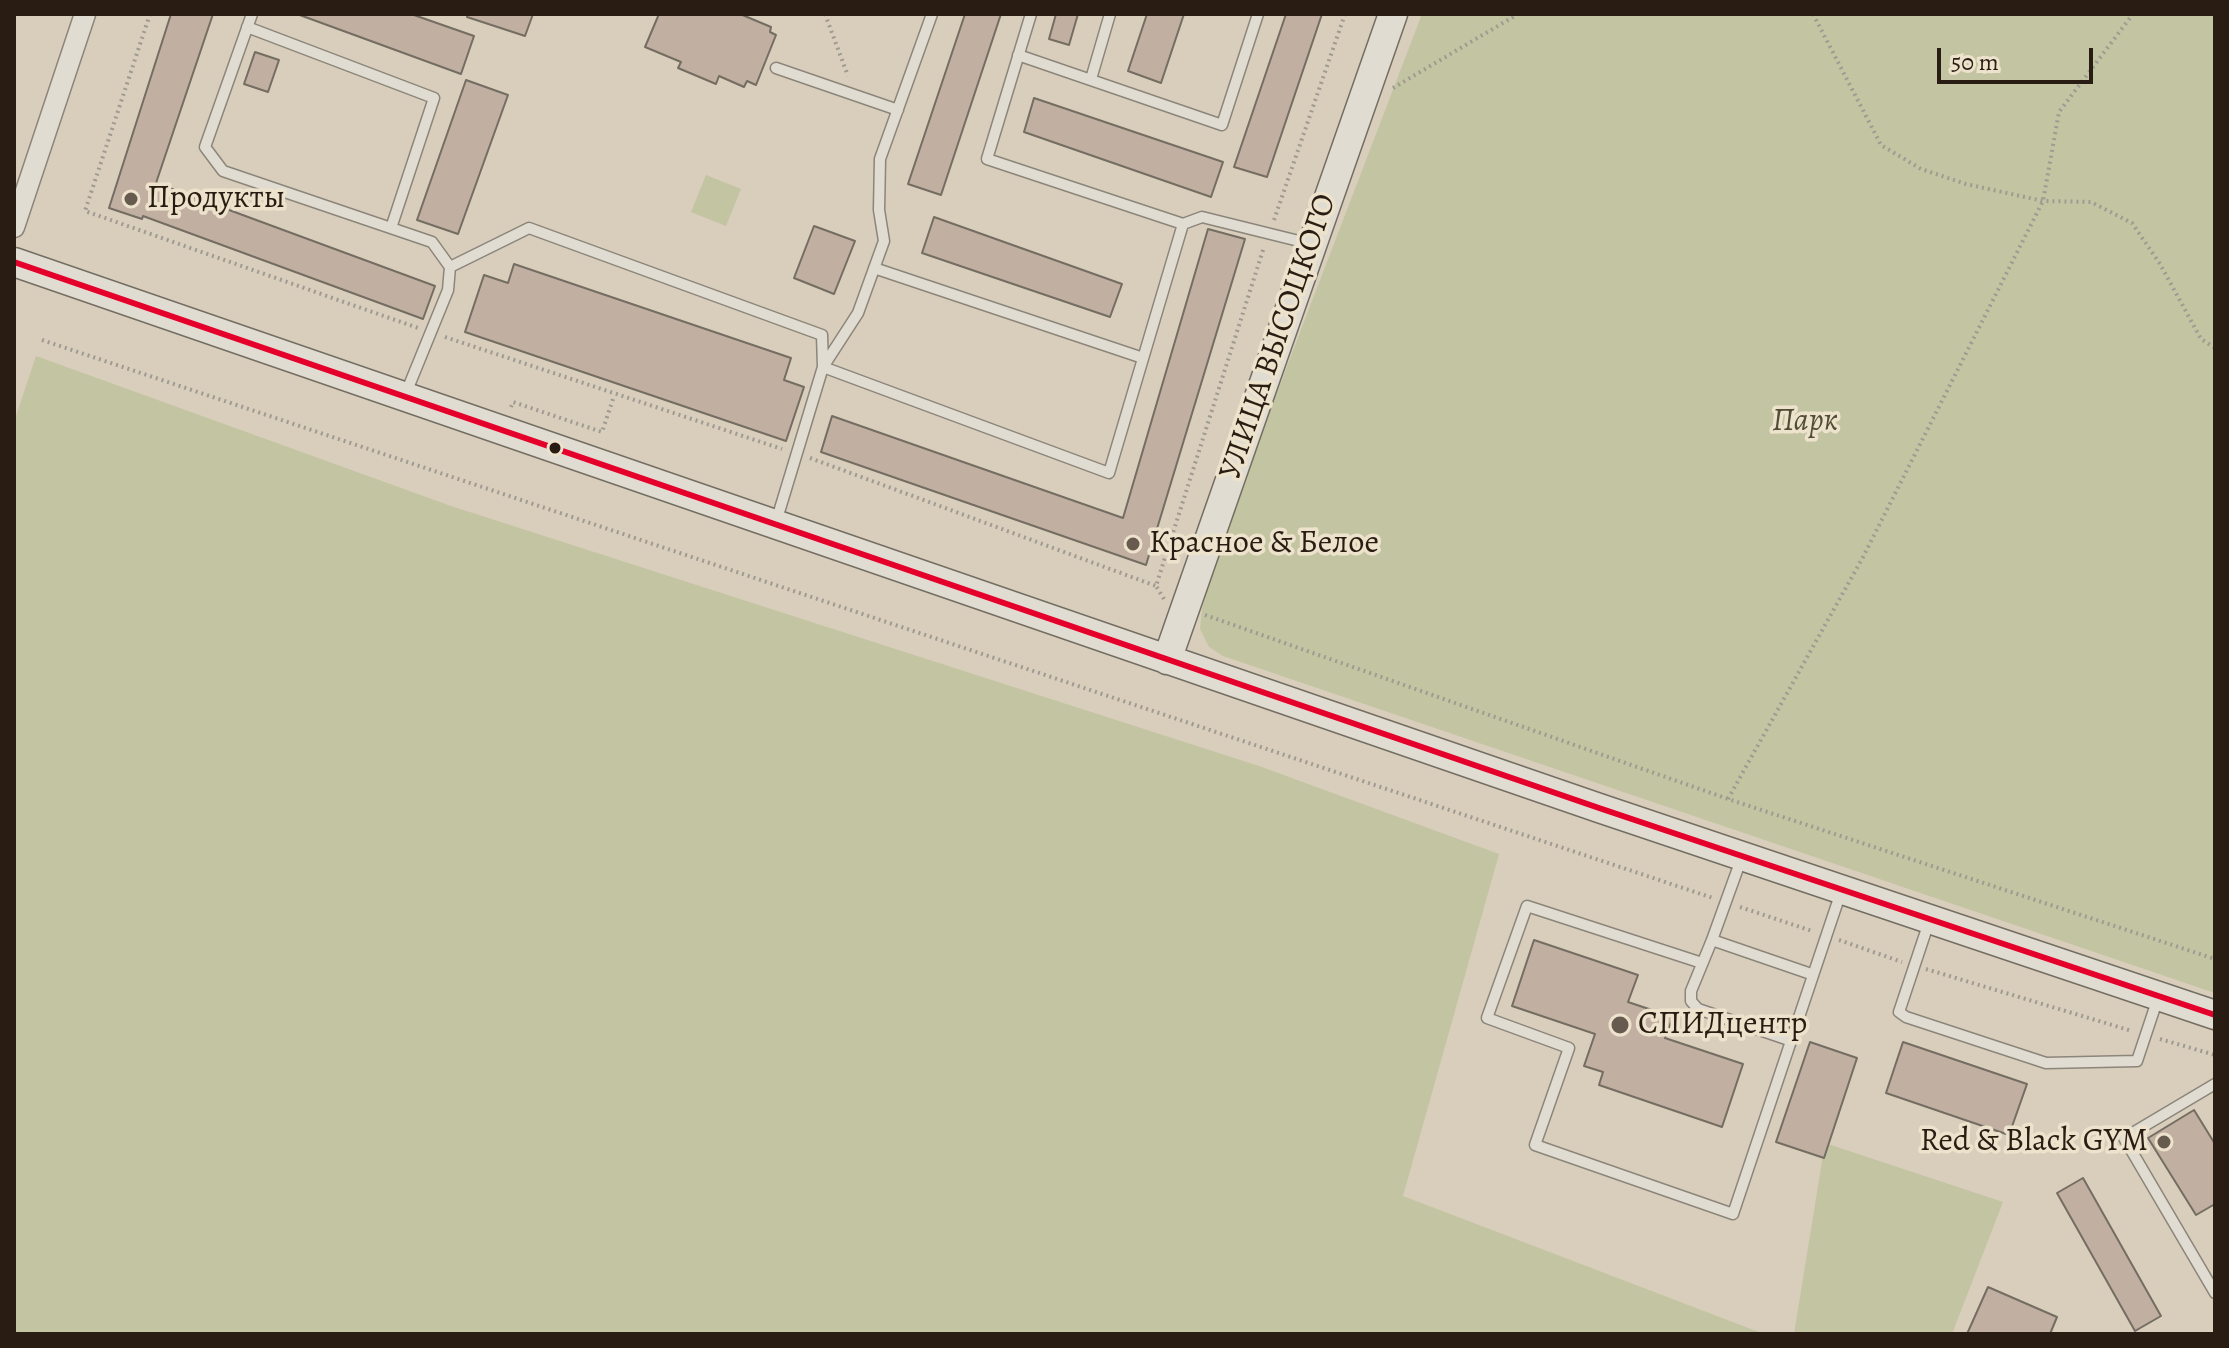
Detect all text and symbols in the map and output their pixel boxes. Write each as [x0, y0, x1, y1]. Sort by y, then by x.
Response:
scale bar [1941, 32, 2097, 82]
text: 50 m [1951, 46, 1999, 78]
place label: Продукты [147, 180, 285, 218]
street label: УЛИЦА ВЫСОЦКОГО [1212, 189, 1346, 485]
marker: Продукты [122, 190, 140, 208]
park label: Парк [1772, 403, 1838, 441]
unlabelled marker [547, 440, 563, 456]
place label: Красное & Белое [1149, 525, 1379, 563]
marker: Красное & Белое [1124, 535, 1142, 553]
place label: СПИДцентр [1638, 1006, 1807, 1044]
marker: СПИДцентр [1609, 1014, 1631, 1036]
place label: Red & Black GYM [1920, 1123, 2148, 1161]
marker: Red & Black GYM [2155, 1133, 2173, 1151]

